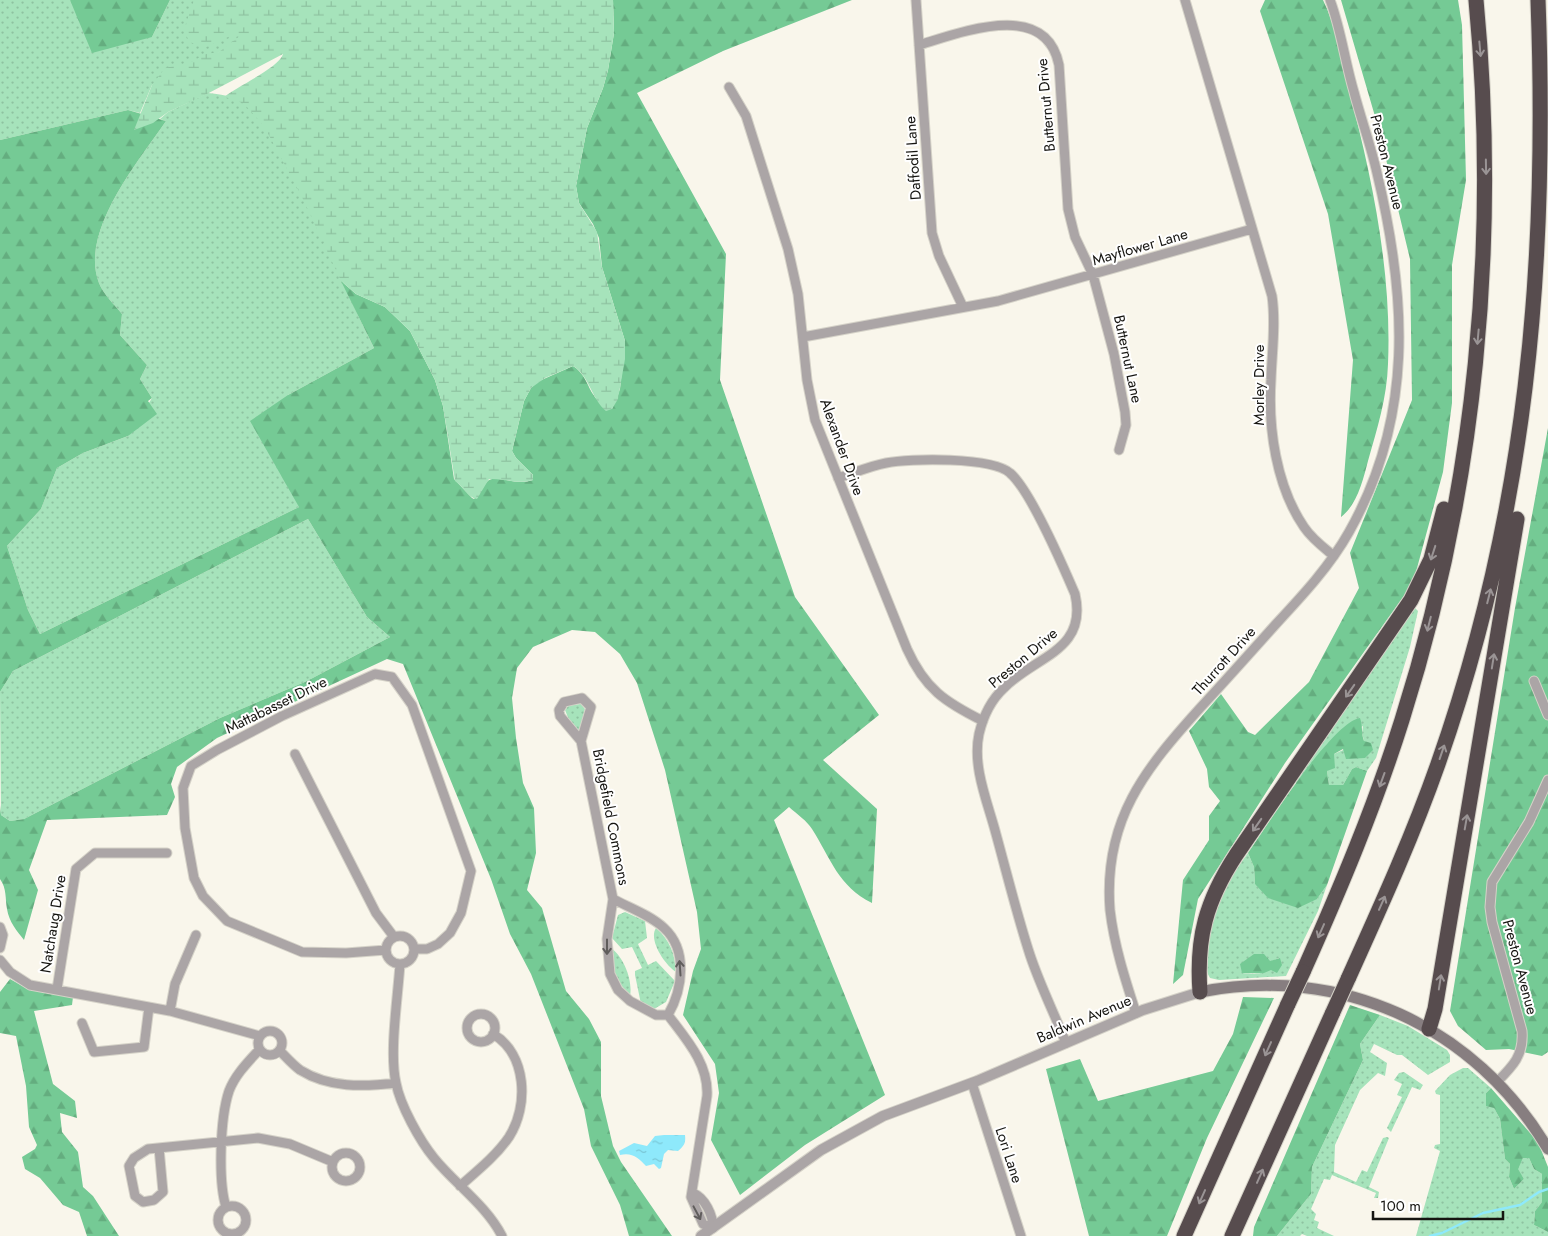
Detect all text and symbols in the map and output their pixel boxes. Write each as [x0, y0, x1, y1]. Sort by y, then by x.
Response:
one-way arrow [1475, 40, 1485, 56]
street label: Butternut Drive [1031, 57, 1061, 153]
street label: Preston Avenue [1365, 112, 1410, 212]
street label: Daffodil Lane [899, 115, 927, 201]
one-way arrow [1481, 159, 1490, 175]
street label: Mayflower Lane [1090, 223, 1191, 271]
street label: Butternut Lane [1108, 313, 1148, 405]
one-way arrow [1473, 329, 1483, 345]
street label: Morley Drive [1248, 344, 1270, 425]
street label: Alexander Drive [814, 396, 870, 499]
one-way arrow [1428, 544, 1438, 560]
one-way arrow [1485, 589, 1494, 605]
one-way arrow [1424, 616, 1433, 632]
street label: Thurrott Drive [1187, 621, 1261, 700]
street label: Preston Drive [984, 622, 1062, 693]
one-way arrow [1489, 654, 1499, 670]
street label: Mattabasset Drive [221, 671, 331, 739]
one-way arrow [1345, 684, 1355, 698]
one-way arrow [1438, 745, 1447, 760]
street label: Bridgefield Commons [587, 747, 635, 887]
one-way arrow [1377, 772, 1386, 787]
one-way arrow [1462, 814, 1472, 830]
one-way arrow [1252, 818, 1262, 832]
street label: Natchaug Drive [34, 873, 72, 975]
one-way arrow [1378, 896, 1387, 911]
street label: Preston Avenue [1497, 917, 1543, 1017]
one-way arrow [1316, 923, 1326, 938]
one-way arrow [602, 938, 612, 955]
one-way arrow [676, 961, 685, 977]
one-way arrow [1435, 974, 1445, 990]
street label: Baldwin Avenue [1033, 989, 1135, 1049]
one-way arrow [1263, 1041, 1273, 1056]
street label: Lori Lane [990, 1124, 1029, 1186]
one-way arrow [1255, 1169, 1265, 1184]
scale bar [1373, 1188, 1503, 1220]
one-way arrow [1196, 1189, 1206, 1204]
text: 100 m [1380, 1195, 1421, 1217]
one-way arrow [692, 1206, 702, 1221]

